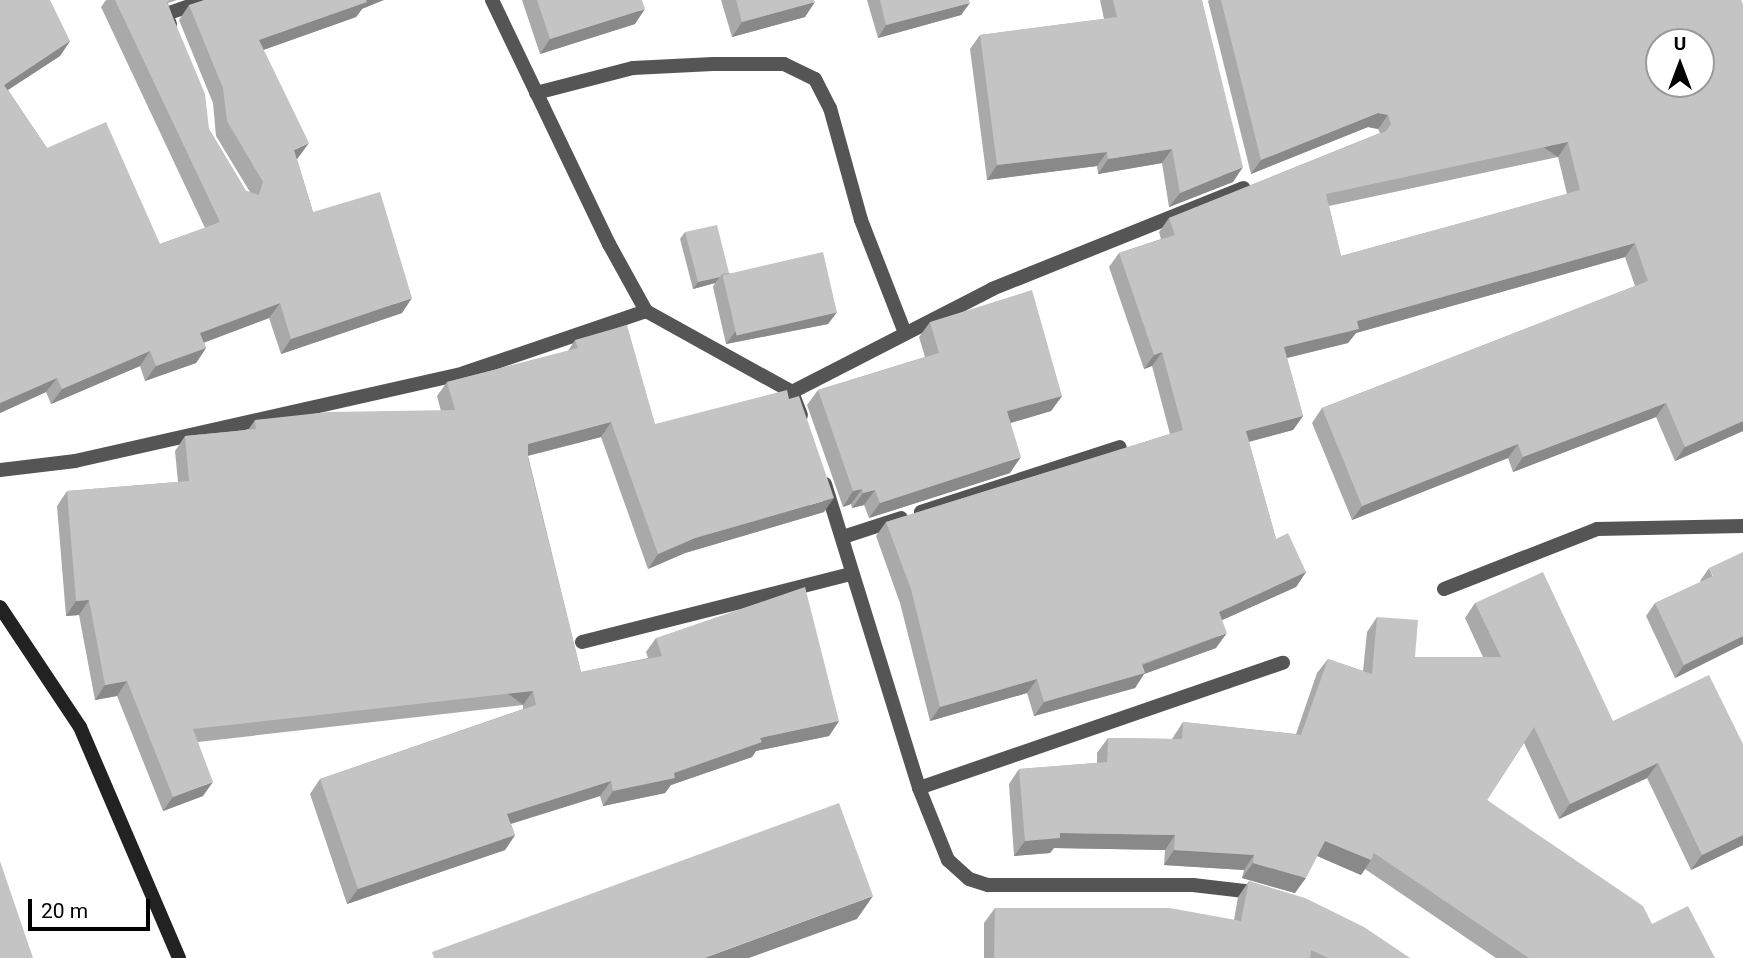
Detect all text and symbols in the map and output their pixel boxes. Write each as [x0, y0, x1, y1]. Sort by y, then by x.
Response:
north arrow [1645, 28, 1715, 98]
text: U [1674, 32, 1686, 55]
scale bar [32, 884, 154, 928]
text: 20 m [41, 899, 88, 923]

